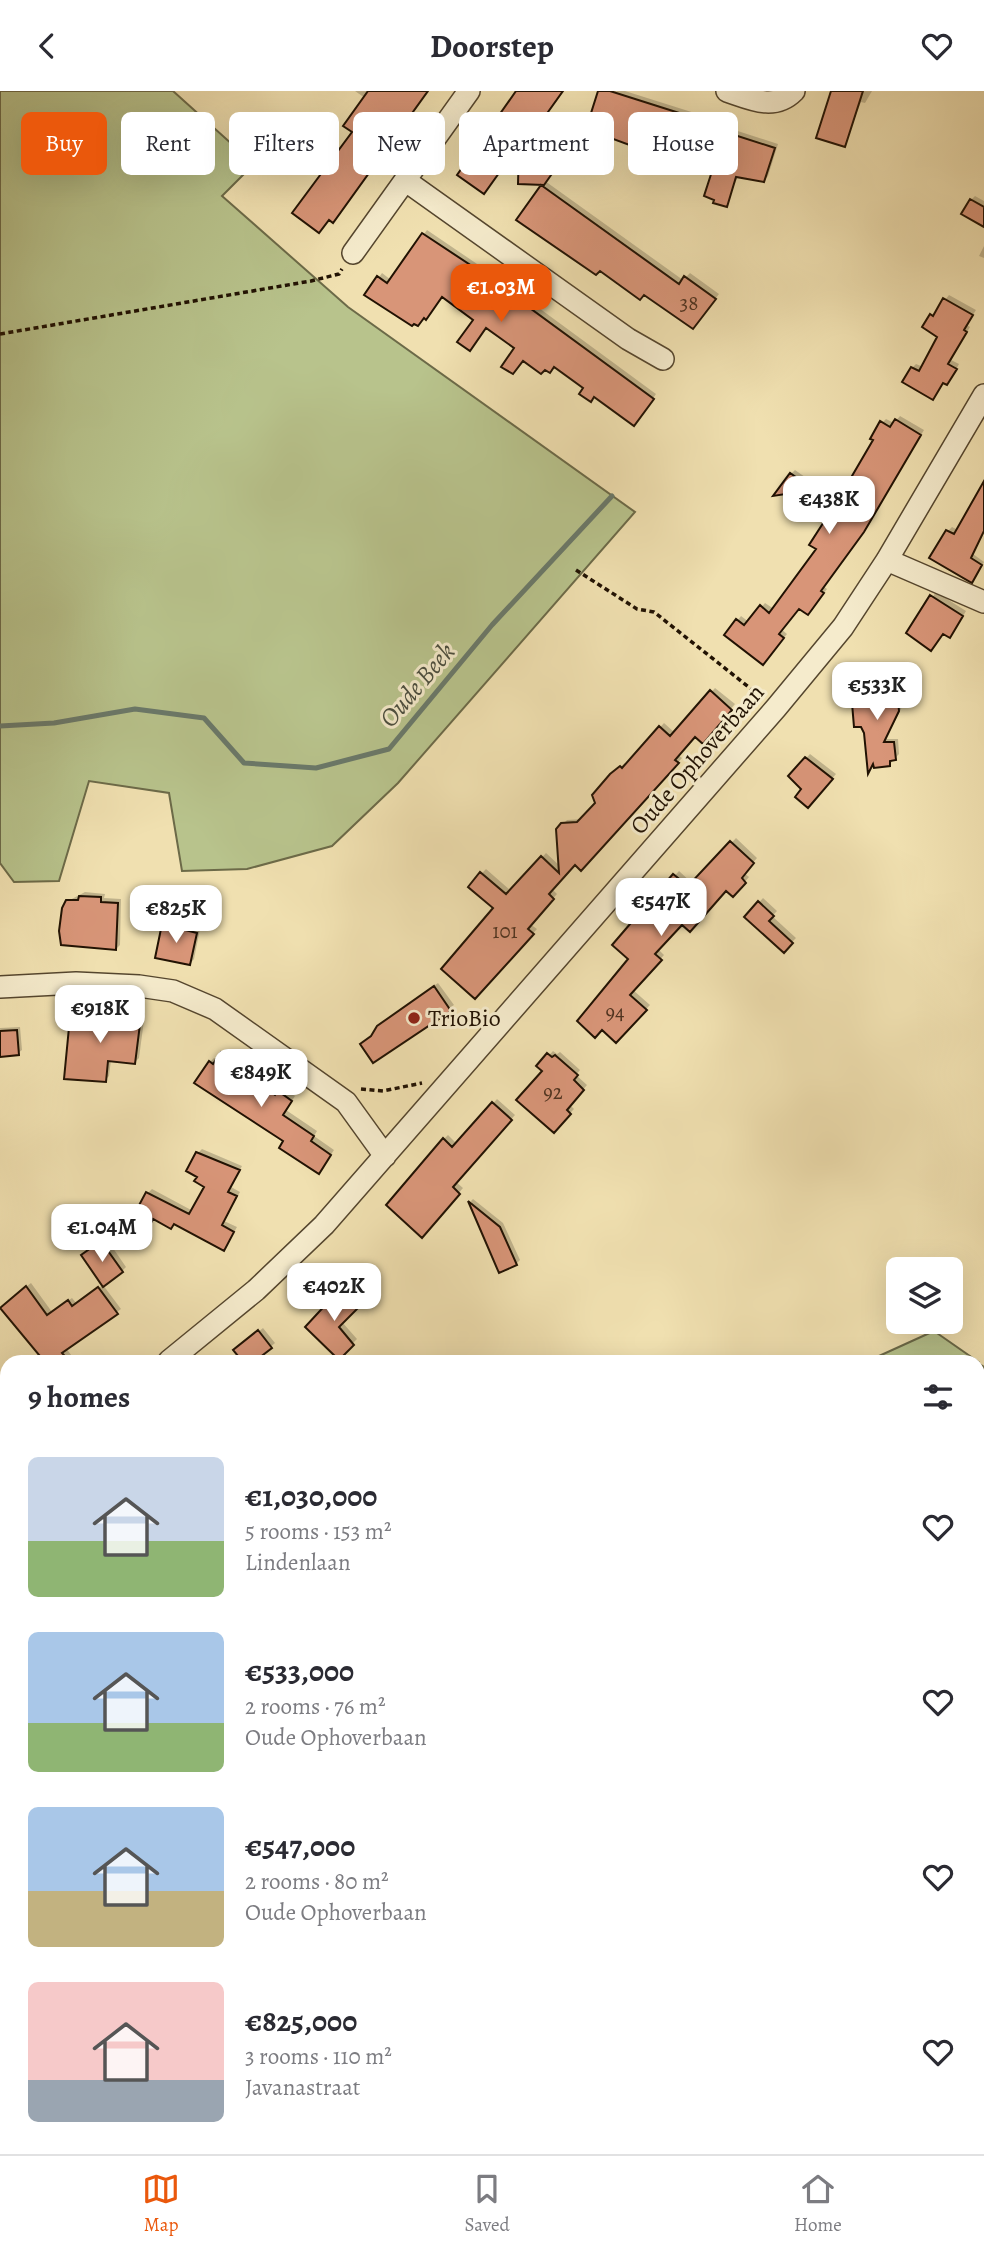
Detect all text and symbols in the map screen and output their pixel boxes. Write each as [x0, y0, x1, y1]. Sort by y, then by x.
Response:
text: Doorstep [430, 24, 554, 68]
icon: back [28, 27, 66, 65]
icon: heart [918, 27, 956, 65]
chip: Buy [21, 112, 107, 175]
chip: Rent [121, 112, 215, 175]
chip: Filters [229, 112, 339, 175]
chip: New [353, 112, 445, 175]
chip: Apartment [459, 112, 614, 175]
chip: House [628, 112, 738, 175]
pin: €1.03M [444, 265, 558, 324]
text: €1.03M [467, 271, 535, 302]
house number: 38 [680, 289, 698, 317]
pin: €438K [780, 477, 878, 536]
text: €438K [799, 483, 859, 514]
water label: Oude Beek [371, 635, 463, 735]
pin: €533K [828, 663, 926, 722]
text: €533K [848, 669, 906, 700]
street label: Oude Ophoverbaan [623, 677, 771, 841]
pin: €547K [612, 879, 710, 938]
pin: €825K [127, 885, 225, 945]
text: €547K [632, 885, 690, 916]
text: €825K [146, 892, 206, 923]
house number: 101 [492, 917, 518, 945]
pin: €918K [51, 985, 149, 1045]
text: €918K [71, 992, 129, 1023]
house number: 94 [605, 998, 625, 1026]
place label: TrioBio [428, 1002, 501, 1034]
marker: TrioBio [406, 1010, 422, 1026]
pin: €849K [212, 1049, 310, 1109]
text: €849K [231, 1056, 291, 1087]
house number: 92 [543, 1078, 563, 1106]
pin: €1.04M [45, 1205, 159, 1264]
text: €1.04M [67, 1211, 137, 1242]
map controls [886, 1257, 963, 1334]
button: layers [886, 1257, 963, 1334]
pin: €402K [285, 1263, 383, 1323]
text: €402K [303, 1270, 365, 1301]
text: 9 homes [28, 1377, 130, 1417]
icon: filters [919, 1378, 957, 1416]
text: €1,030,000 [245, 1476, 377, 1516]
icon: home [84, 1485, 168, 1569]
icon: heart [919, 1508, 957, 1546]
text: 5 rooms · 153 m² [245, 1516, 392, 1547]
text: Lindenlaan [245, 1547, 351, 1578]
text: €533,000 [245, 1651, 354, 1691]
icon: home [84, 1660, 168, 1744]
icon: heart [919, 1683, 957, 1721]
text: 2 rooms · 76 m² [245, 1691, 386, 1722]
text: Oude Ophoverbaan [245, 1722, 427, 1753]
text: €547,000 [245, 1826, 355, 1866]
icon: home [84, 1835, 168, 1919]
icon: heart [919, 1858, 957, 1896]
text: 2 rooms · 80 m² [245, 1866, 389, 1897]
text: Oude Ophoverbaan [245, 1897, 427, 1928]
text: €825,000 [245, 2001, 357, 2041]
icon: home [84, 2010, 168, 2094]
icon: heart [919, 2033, 957, 2071]
text: 3 rooms · 110 m² [245, 2041, 392, 2072]
text: Javanastraat [245, 2072, 360, 2103]
tab: Map [142, 2170, 180, 2238]
tab: Saved [465, 2170, 510, 2238]
tab: Home [794, 2170, 842, 2238]

